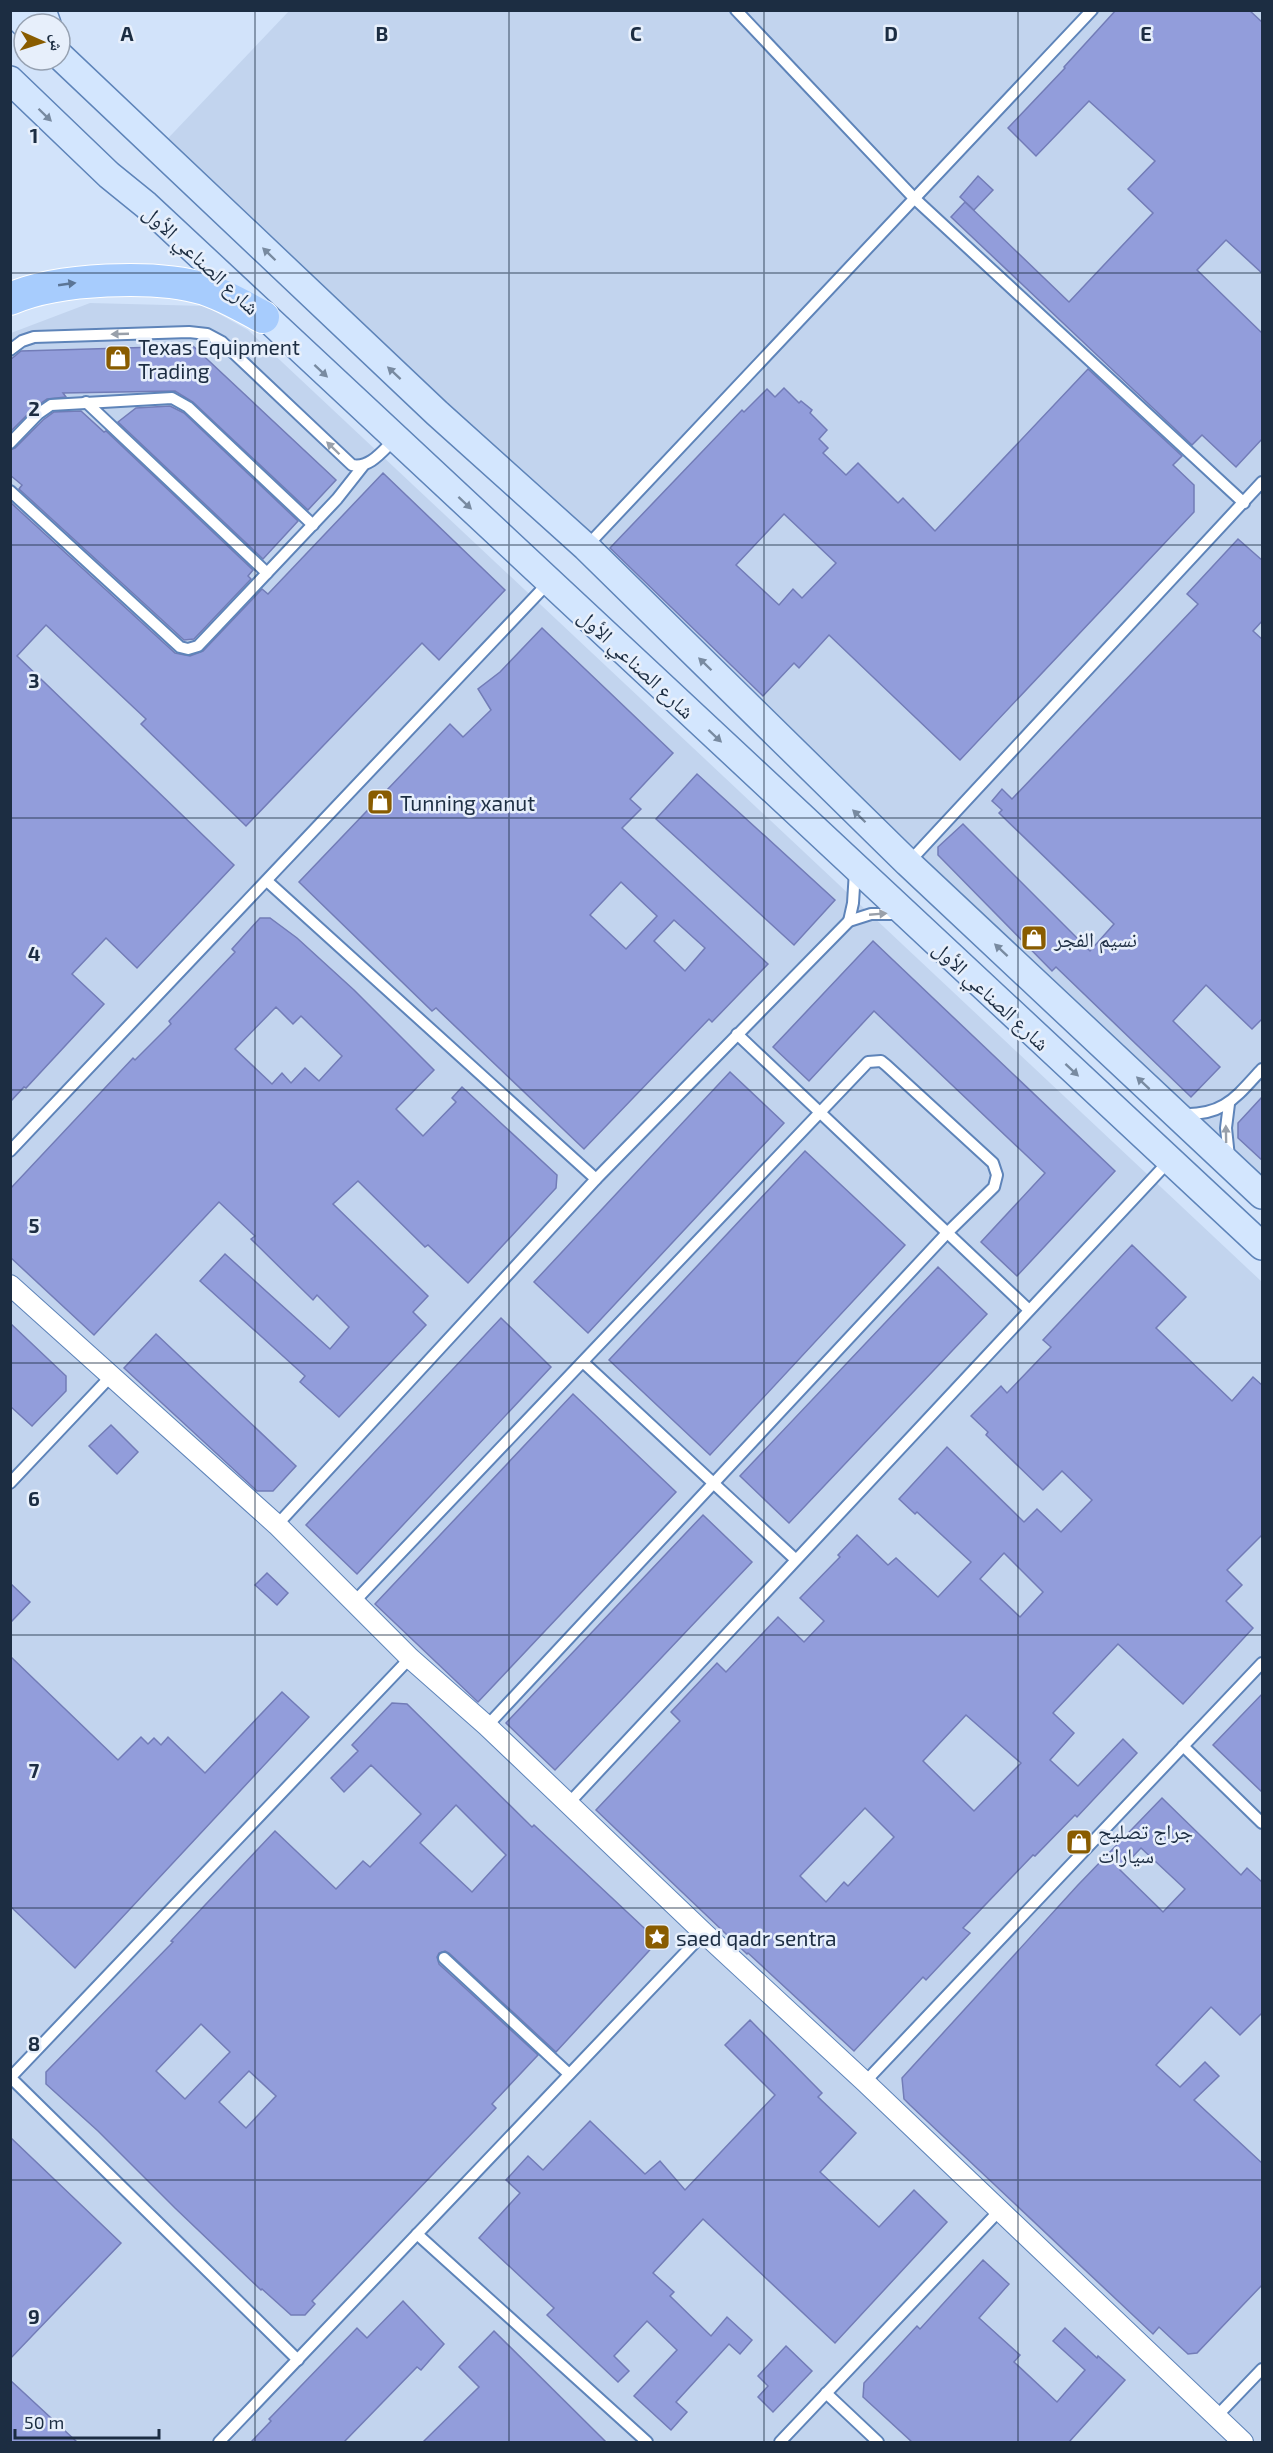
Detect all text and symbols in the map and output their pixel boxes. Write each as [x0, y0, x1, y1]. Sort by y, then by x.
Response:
north arrow [12, 12, 72, 72]
text: A [120, 21, 134, 45]
text: B [376, 21, 388, 45]
text: C [630, 21, 642, 45]
text: D [884, 21, 898, 45]
text: E [1140, 21, 1152, 45]
text: ش [47, 34, 67, 52]
one-way arrow [38, 107, 52, 121]
text: 1 [30, 123, 38, 147]
street label: شارع الصناعي الأول [135, 199, 265, 323]
one-way arrow [262, 247, 277, 261]
one-way arrow [57, 279, 76, 288]
one-way arrow [110, 330, 129, 339]
place label: Texas Equipment Trading [138, 334, 300, 383]
shop icon: Texas Equipment Trading [103, 343, 133, 373]
one-way arrow [314, 363, 328, 377]
one-way arrow [388, 366, 402, 380]
text: 2 [28, 396, 40, 420]
one-way arrow [325, 441, 340, 455]
one-way arrow [457, 496, 472, 510]
street label: شارع الصناعي الأول [570, 603, 700, 727]
one-way arrow [699, 658, 713, 672]
text: 3 [28, 668, 40, 692]
one-way arrow [707, 729, 722, 742]
shop icon: Tunning xanut [365, 787, 395, 817]
place label: Tunning xanut [400, 790, 535, 815]
one-way arrow [853, 809, 867, 823]
one-way arrow [868, 909, 887, 919]
shop icon: نسيم الفجر [1019, 923, 1049, 953]
place label: نسيم الفجر [1053, 926, 1137, 954]
street label: شارع الصناعي الأول [925, 935, 1055, 1059]
text: 4 [28, 941, 41, 965]
one-way arrow [993, 943, 1008, 957]
one-way arrow [1064, 1063, 1079, 1076]
one-way arrow [1136, 1076, 1151, 1090]
one-way arrow [1221, 1125, 1231, 1144]
text: 5 [28, 1213, 40, 1237]
text: 6 [28, 1486, 40, 1510]
text: 7 [29, 1758, 40, 1782]
place label: جراج تصليح سيارات [1098, 1818, 1193, 1867]
shop icon: جراج تصليح سيارات [1064, 1827, 1094, 1857]
place icon: saed qadr sentra [642, 1922, 672, 1952]
place label: saed qadr sentra [676, 1925, 836, 1950]
text: 8 [28, 2031, 40, 2055]
text: 9 [28, 2304, 40, 2328]
scale bar [15, 2402, 159, 2440]
text: 50 m [24, 2411, 64, 2433]

